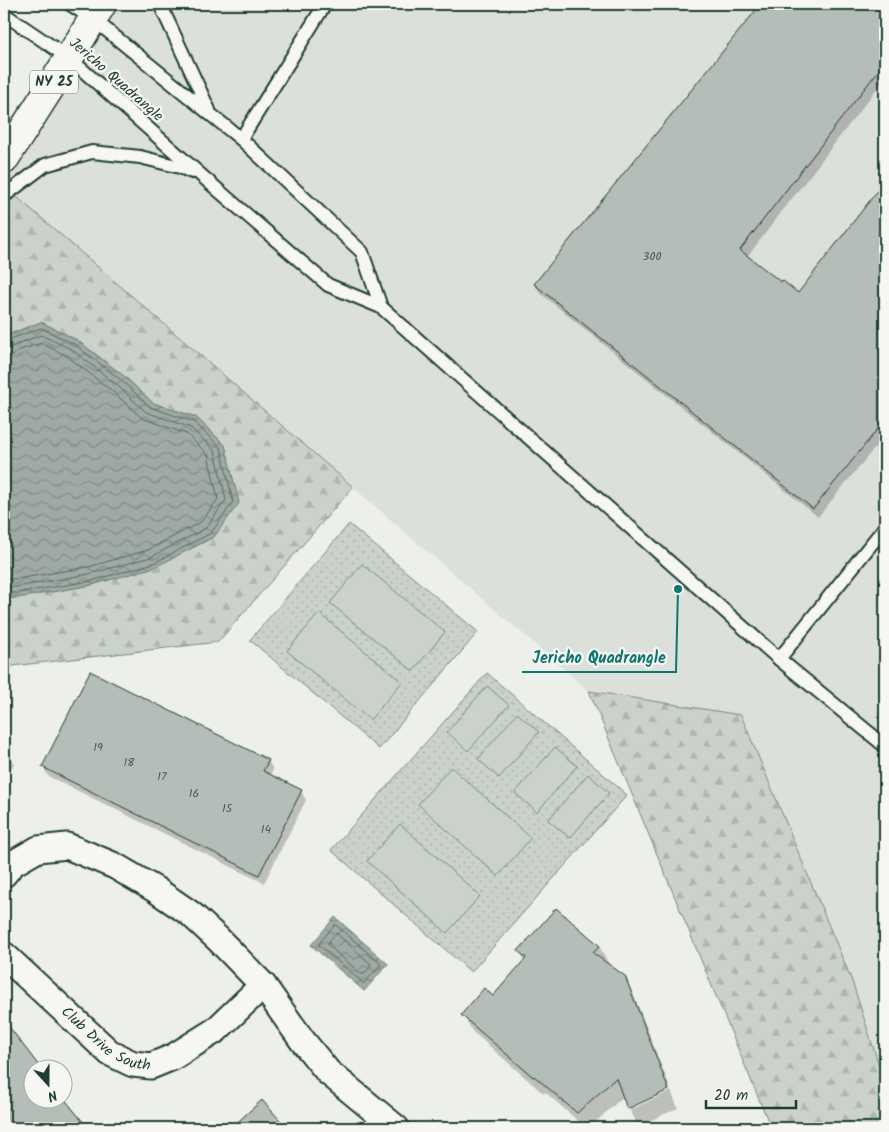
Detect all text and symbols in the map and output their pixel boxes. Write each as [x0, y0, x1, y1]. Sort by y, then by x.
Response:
street label: Jericho Quadrangle [63, 32, 169, 128]
road number: NY 25 [30, 70, 78, 94]
house number: 300 [643, 247, 661, 266]
callout: Jericho Quadrangle [522, 641, 676, 672]
text: Jericho Quadrangle [532, 646, 666, 671]
house number: 19 [93, 738, 103, 757]
house number: 18 [124, 753, 135, 772]
house number: 17 [157, 767, 167, 786]
house number: 16 [189, 784, 199, 803]
house number: 15 [222, 799, 234, 818]
house number: 14 [261, 820, 272, 839]
street label: Club Drive South [55, 1001, 152, 1078]
north arrow [22, 1060, 72, 1110]
scale bar [706, 1077, 796, 1109]
text: N [44, 1083, 60, 1107]
text: 20 m [714, 1084, 748, 1108]

